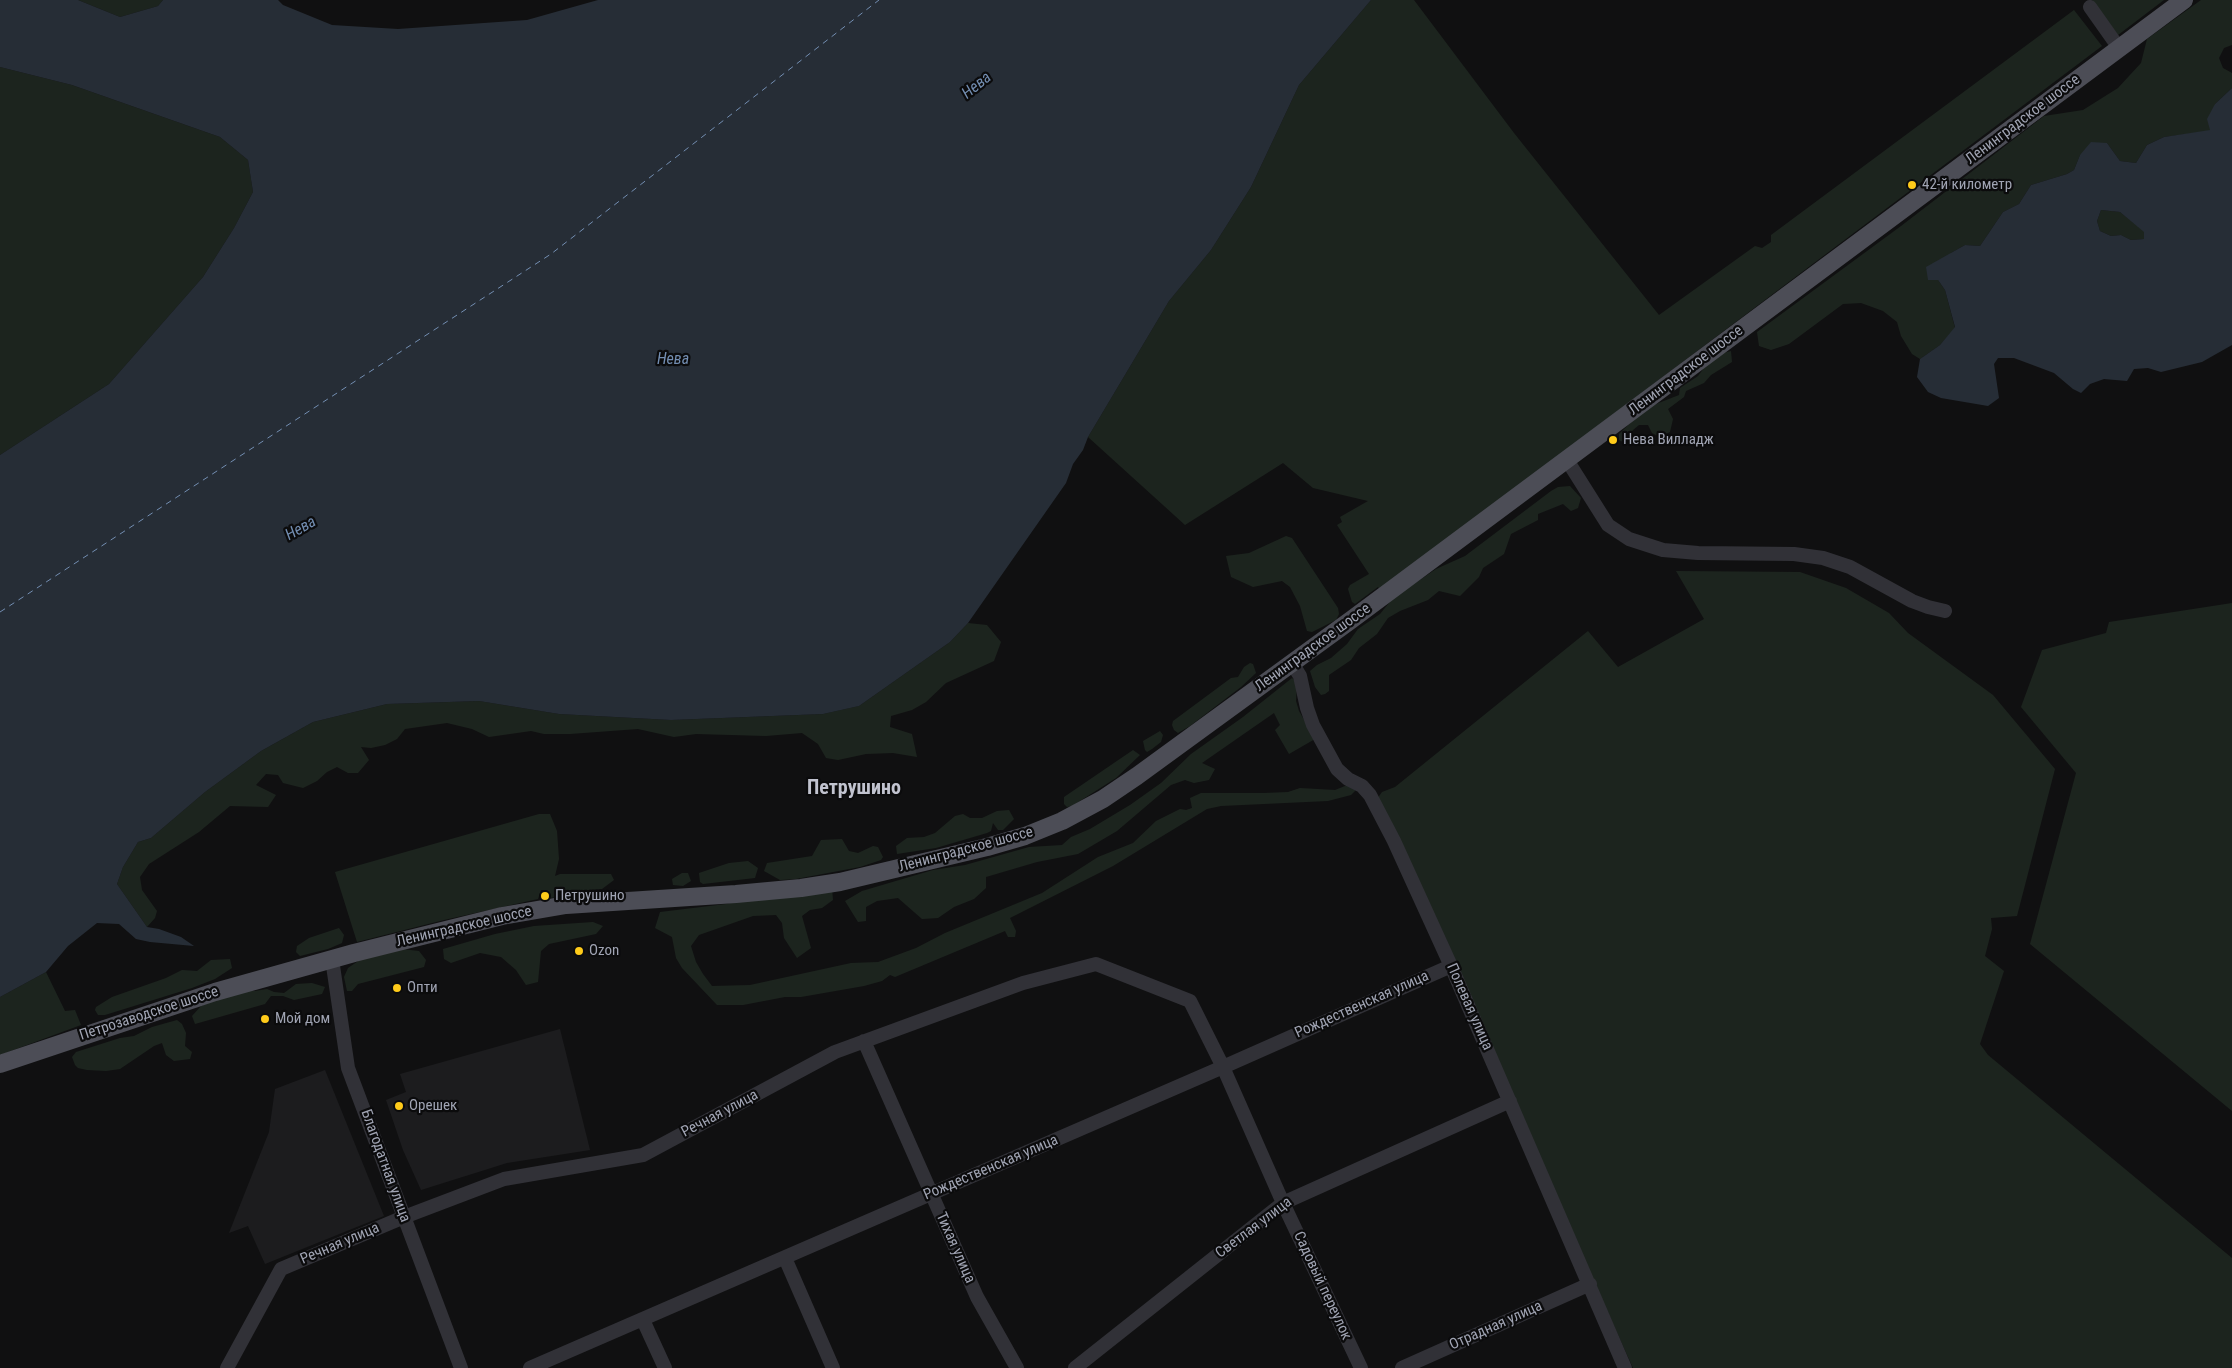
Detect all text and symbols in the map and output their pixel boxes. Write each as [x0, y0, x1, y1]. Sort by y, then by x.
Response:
water label: Нева [958, 68, 996, 104]
street label: Ленинградское шоссе [1962, 71, 2084, 169]
place label: 42-й километр [1922, 176, 2012, 194]
marker: 42-й километр [1906, 179, 1918, 191]
street label: Ленинградское шоссе [1625, 322, 1747, 420]
water label: Нева [657, 350, 689, 370]
place label: Нева Вилладж [1623, 431, 1714, 449]
marker: Нева Вилладж [1607, 434, 1619, 446]
water label: Нева [282, 513, 320, 545]
street label: Ленинградское шоссе [1252, 600, 1374, 696]
district label: Петрушино [807, 777, 901, 801]
street label: Ленинградское шоссе [897, 823, 1035, 877]
place label: Петрушино [555, 887, 625, 905]
marker: Петрушино [539, 890, 551, 902]
street label: Ленинградское шоссе [395, 903, 533, 951]
place label: Ozon [589, 942, 619, 960]
marker: Ozon [573, 945, 585, 957]
street label: Полевая улица [1442, 961, 1496, 1053]
street label: Рождественская улица [1292, 967, 1432, 1043]
place label: Опти [407, 979, 438, 997]
marker: Опти [391, 982, 403, 994]
street label: Петрозаводское шоссе [77, 983, 221, 1045]
place label: Мой дом [275, 1010, 330, 1028]
marker: Мой дом [259, 1013, 271, 1025]
street label: Речная улица [679, 1086, 761, 1142]
place label: Орешек [409, 1097, 457, 1115]
marker: Орешек [393, 1100, 405, 1112]
street label: Благодатная улица [356, 1107, 414, 1225]
street label: Рождественская улица [921, 1132, 1061, 1204]
street label: Светлая улица [1212, 1194, 1296, 1262]
street label: Тихая улица [931, 1210, 979, 1286]
street label: Речная улица [298, 1219, 382, 1269]
street label: Садовый переулок [1289, 1229, 1355, 1343]
street label: Отрадная улица [1447, 1297, 1545, 1355]

